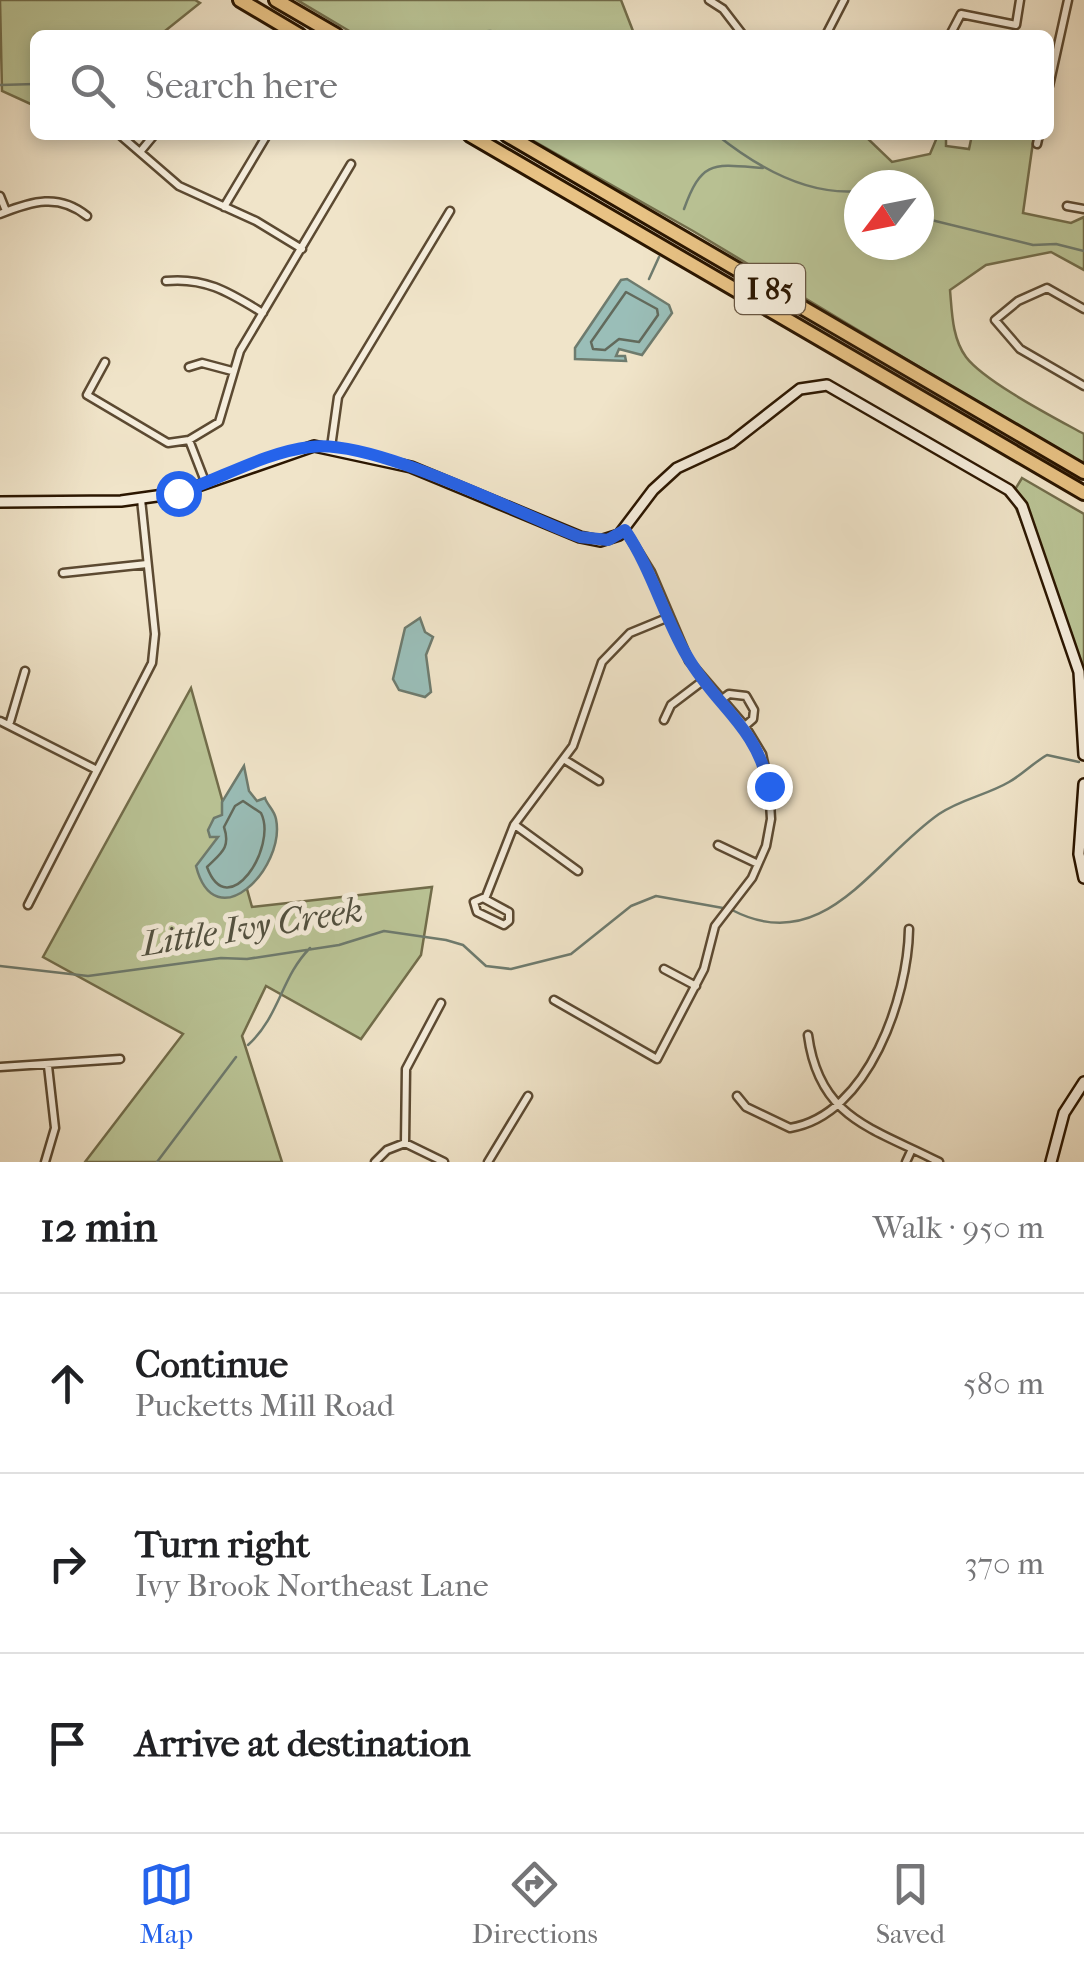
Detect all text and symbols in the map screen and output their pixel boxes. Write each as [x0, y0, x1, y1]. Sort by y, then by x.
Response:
search box [30, 30, 1054, 140]
icon: search [65, 58, 120, 113]
text: Search here [145, 63, 338, 108]
north arrow [844, 170, 934, 260]
road number: I 85 [735, 264, 805, 314]
route start [156, 471, 202, 517]
route end [747, 764, 793, 810]
water label: Little Ivy Creek [135, 889, 366, 965]
text: 12 min [40, 1203, 157, 1252]
text: Walk · 950 m [873, 1209, 1044, 1246]
text: Continue [135, 1342, 288, 1387]
icon: ahead [40, 1356, 95, 1411]
text: 580 m [963, 1365, 1044, 1402]
text: Pucketts Mill Road [135, 1387, 394, 1424]
text: Turn right [135, 1522, 310, 1567]
icon: right [40, 1536, 95, 1591]
text: 370 m [964, 1545, 1044, 1582]
text: Ivy Brook Northeast Lane [135, 1567, 489, 1604]
icon: arrive [40, 1716, 95, 1771]
text: Arrive at destination [135, 1721, 471, 1766]
tab: Map [139, 1857, 194, 1950]
tab: Directions [472, 1857, 598, 1950]
tab: Saved [876, 1857, 945, 1950]

